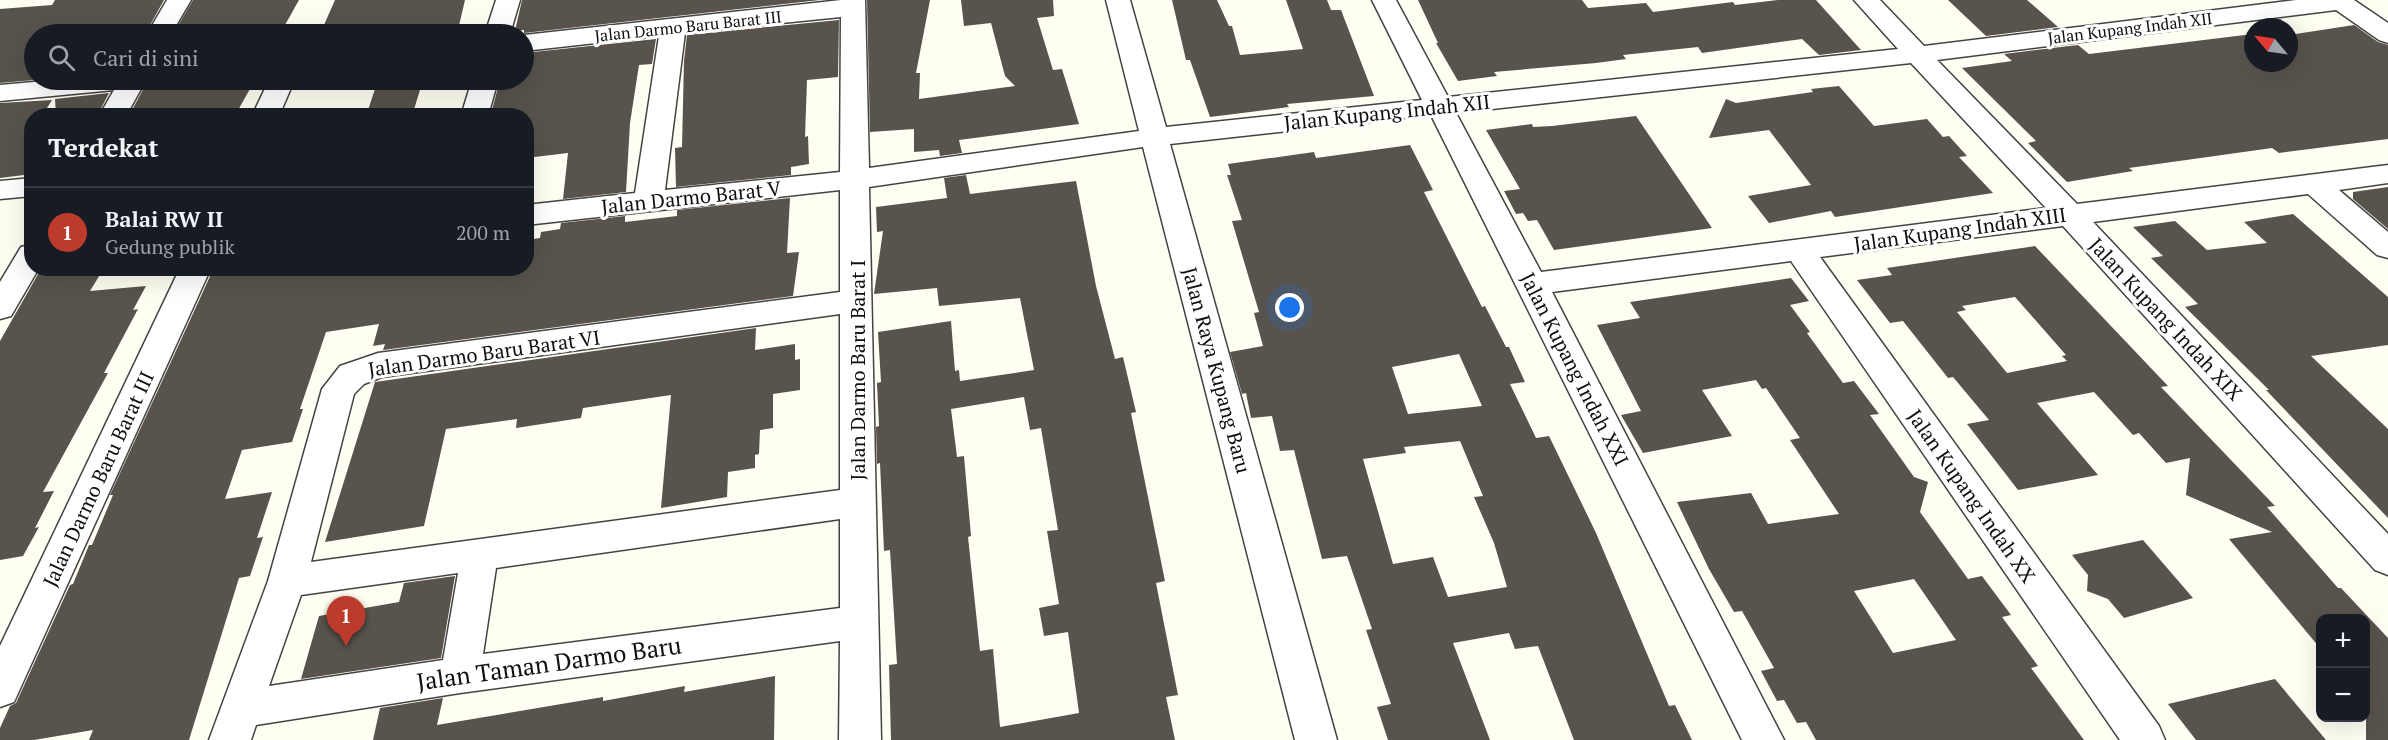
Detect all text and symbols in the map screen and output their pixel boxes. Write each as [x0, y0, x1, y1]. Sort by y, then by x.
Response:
street label: Jalan Darmo Baru Barat III [593, 5, 783, 47]
street label: Jalan Kupang Indah XII [2046, 7, 2214, 49]
north arrow [2244, 18, 2298, 72]
search box [24, 24, 534, 90]
icon: search [45, 41, 78, 74]
text: Cari di sini [93, 43, 199, 72]
street label: Jalan Kupang Indah XII [1283, 88, 1491, 136]
text: Terdekat [48, 130, 159, 164]
street label: Jalan Darmo Barat V [600, 174, 782, 220]
street label: Jalan Kupang Indah XIII [1852, 201, 2068, 257]
text: Balai RW II [105, 204, 223, 233]
text: 1 [62, 219, 73, 246]
text: 200 m [456, 219, 510, 246]
street label: Jalan Kupang Indah XIX [2083, 232, 2249, 407]
text: Gedung publik [105, 233, 235, 260]
street label: Jalan Darmo Baru Barat I [844, 260, 871, 480]
street label: Jalan Raya Kupang Baru [1176, 264, 1258, 476]
street label: Jalan Kupang Indah XXI [1515, 268, 1635, 470]
your location [1275, 293, 1304, 322]
street label: Jalan Darmo Baru Barat VI [366, 323, 602, 383]
street label: Jalan Darmo Baru Barat III [36, 367, 160, 591]
street label: Jalan Kupang Indah XX [1902, 404, 2043, 589]
pin: 1 [326, 596, 366, 646]
map controls [2316, 614, 2370, 722]
button: + [2316, 614, 2370, 668]
street label: Jalan Taman Darmo Baru [415, 629, 684, 697]
button: − [2316, 668, 2370, 722]

